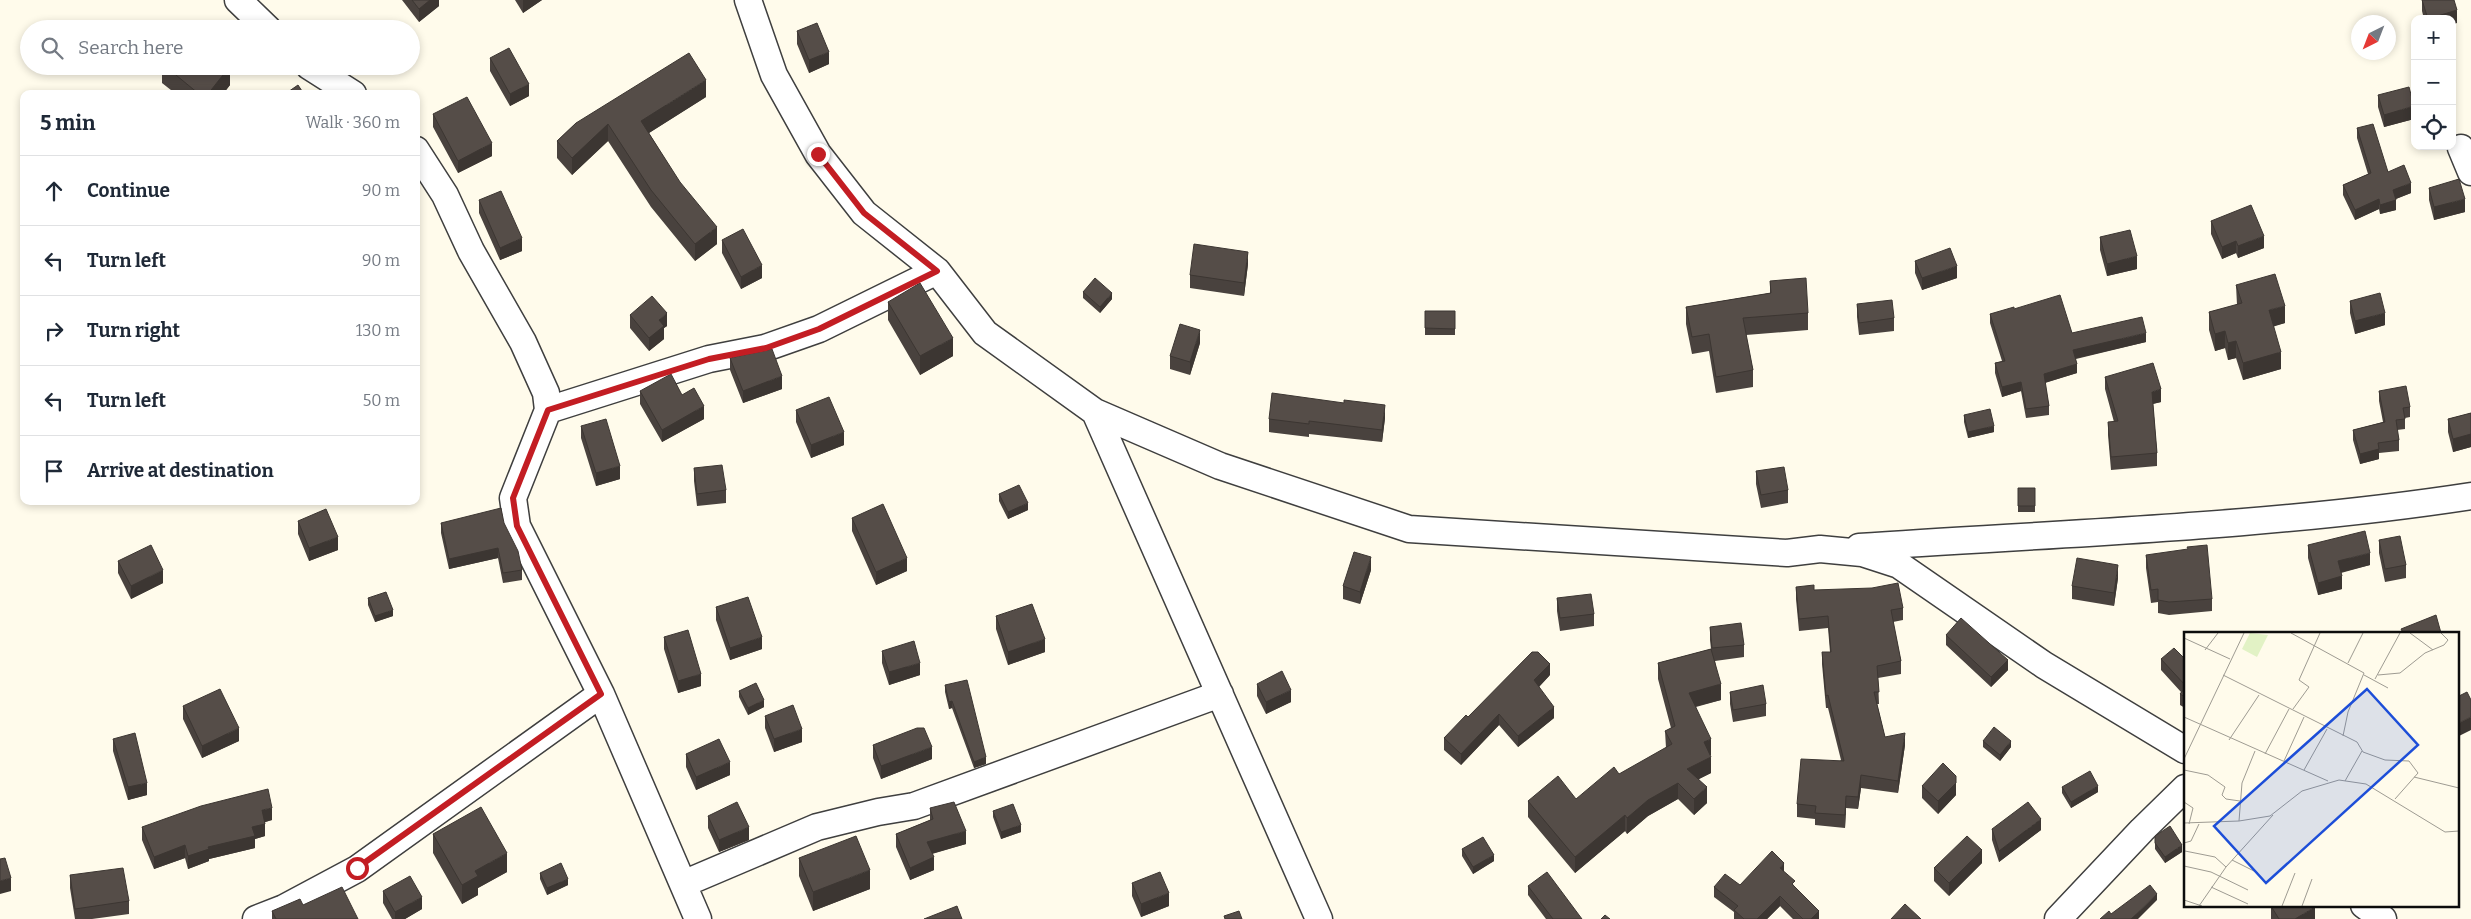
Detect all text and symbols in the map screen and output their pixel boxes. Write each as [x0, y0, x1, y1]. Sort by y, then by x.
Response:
north arrow [2351, 15, 2396, 60]
map controls [2411, 15, 2456, 150]
button: + [2411, 15, 2456, 60]
search box [20, 20, 420, 75]
icon: search [38, 34, 66, 62]
text: Search here [78, 36, 183, 59]
button: − [2411, 60, 2456, 105]
button: locate [2411, 105, 2456, 150]
text: 5 min [40, 110, 96, 136]
text: Walk · 360 m [306, 113, 400, 132]
route end [807, 143, 830, 166]
icon: ahead [40, 177, 68, 205]
text: Continue [87, 179, 170, 202]
text: 90 m [362, 181, 400, 200]
icon: left [40, 247, 68, 275]
text: Turn left [87, 249, 166, 272]
text: 90 m [362, 251, 400, 270]
icon: right [40, 317, 68, 345]
text: Turn right [87, 319, 180, 342]
text: 130 m [356, 321, 400, 340]
icon: left [40, 387, 68, 415]
text: Turn left [87, 389, 166, 412]
text: 50 m [363, 391, 400, 410]
icon: arrive [40, 457, 68, 485]
text: Arrive at destination [87, 459, 274, 482]
inset map [2184, 632, 2458, 906]
route start [346, 857, 369, 880]

